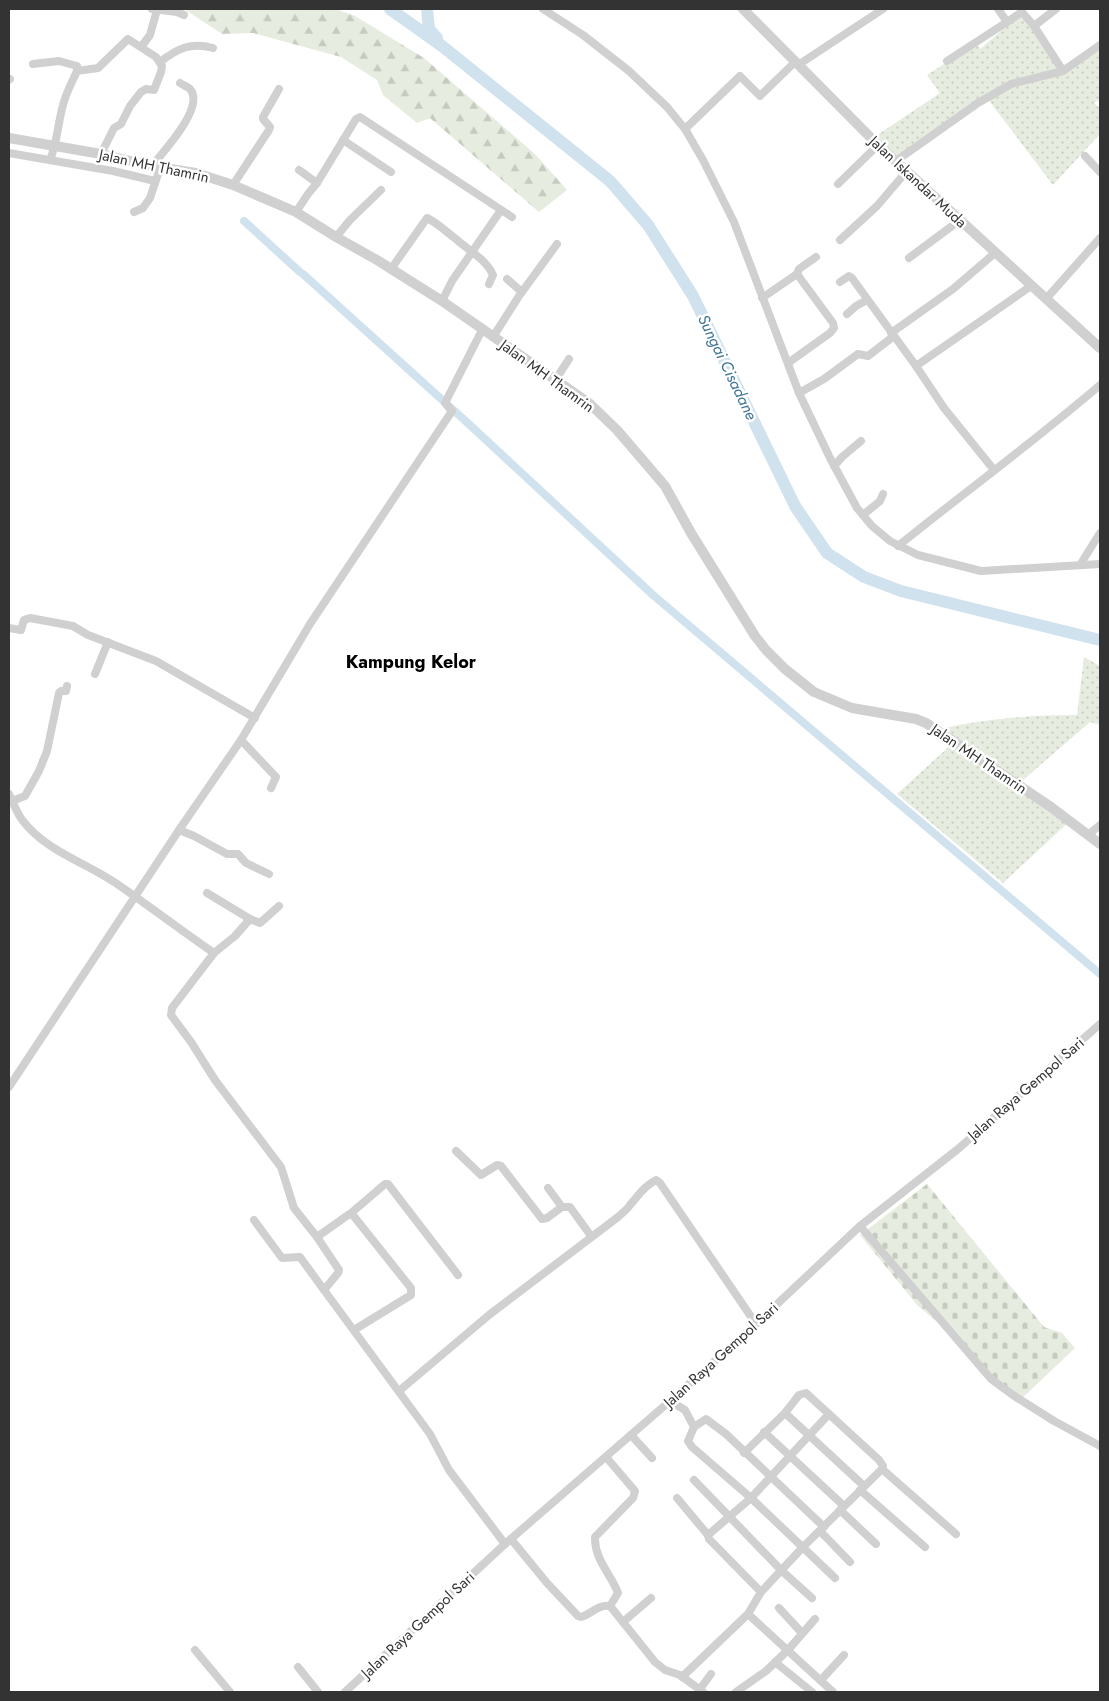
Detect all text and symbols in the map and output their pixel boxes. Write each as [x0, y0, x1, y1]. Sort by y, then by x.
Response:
street label: Jalan Iskandar Muda [863, 129, 972, 233]
street label: Jalan MH Thamrin [95, 143, 211, 188]
water label: Sungai Cisadane [692, 311, 763, 424]
street label: Jalan MH Thamrin [494, 333, 599, 418]
district label: Kampung Kelor [346, 649, 477, 675]
street label: Jalan MH Thamrin [925, 717, 1032, 799]
street label: Jalan Raya Gempol Sari [961, 1032, 1089, 1147]
street label: Jalan Raya Gempol Sari [657, 1297, 783, 1414]
street label: Jalan Raya Gempol Sari [355, 1567, 480, 1685]

